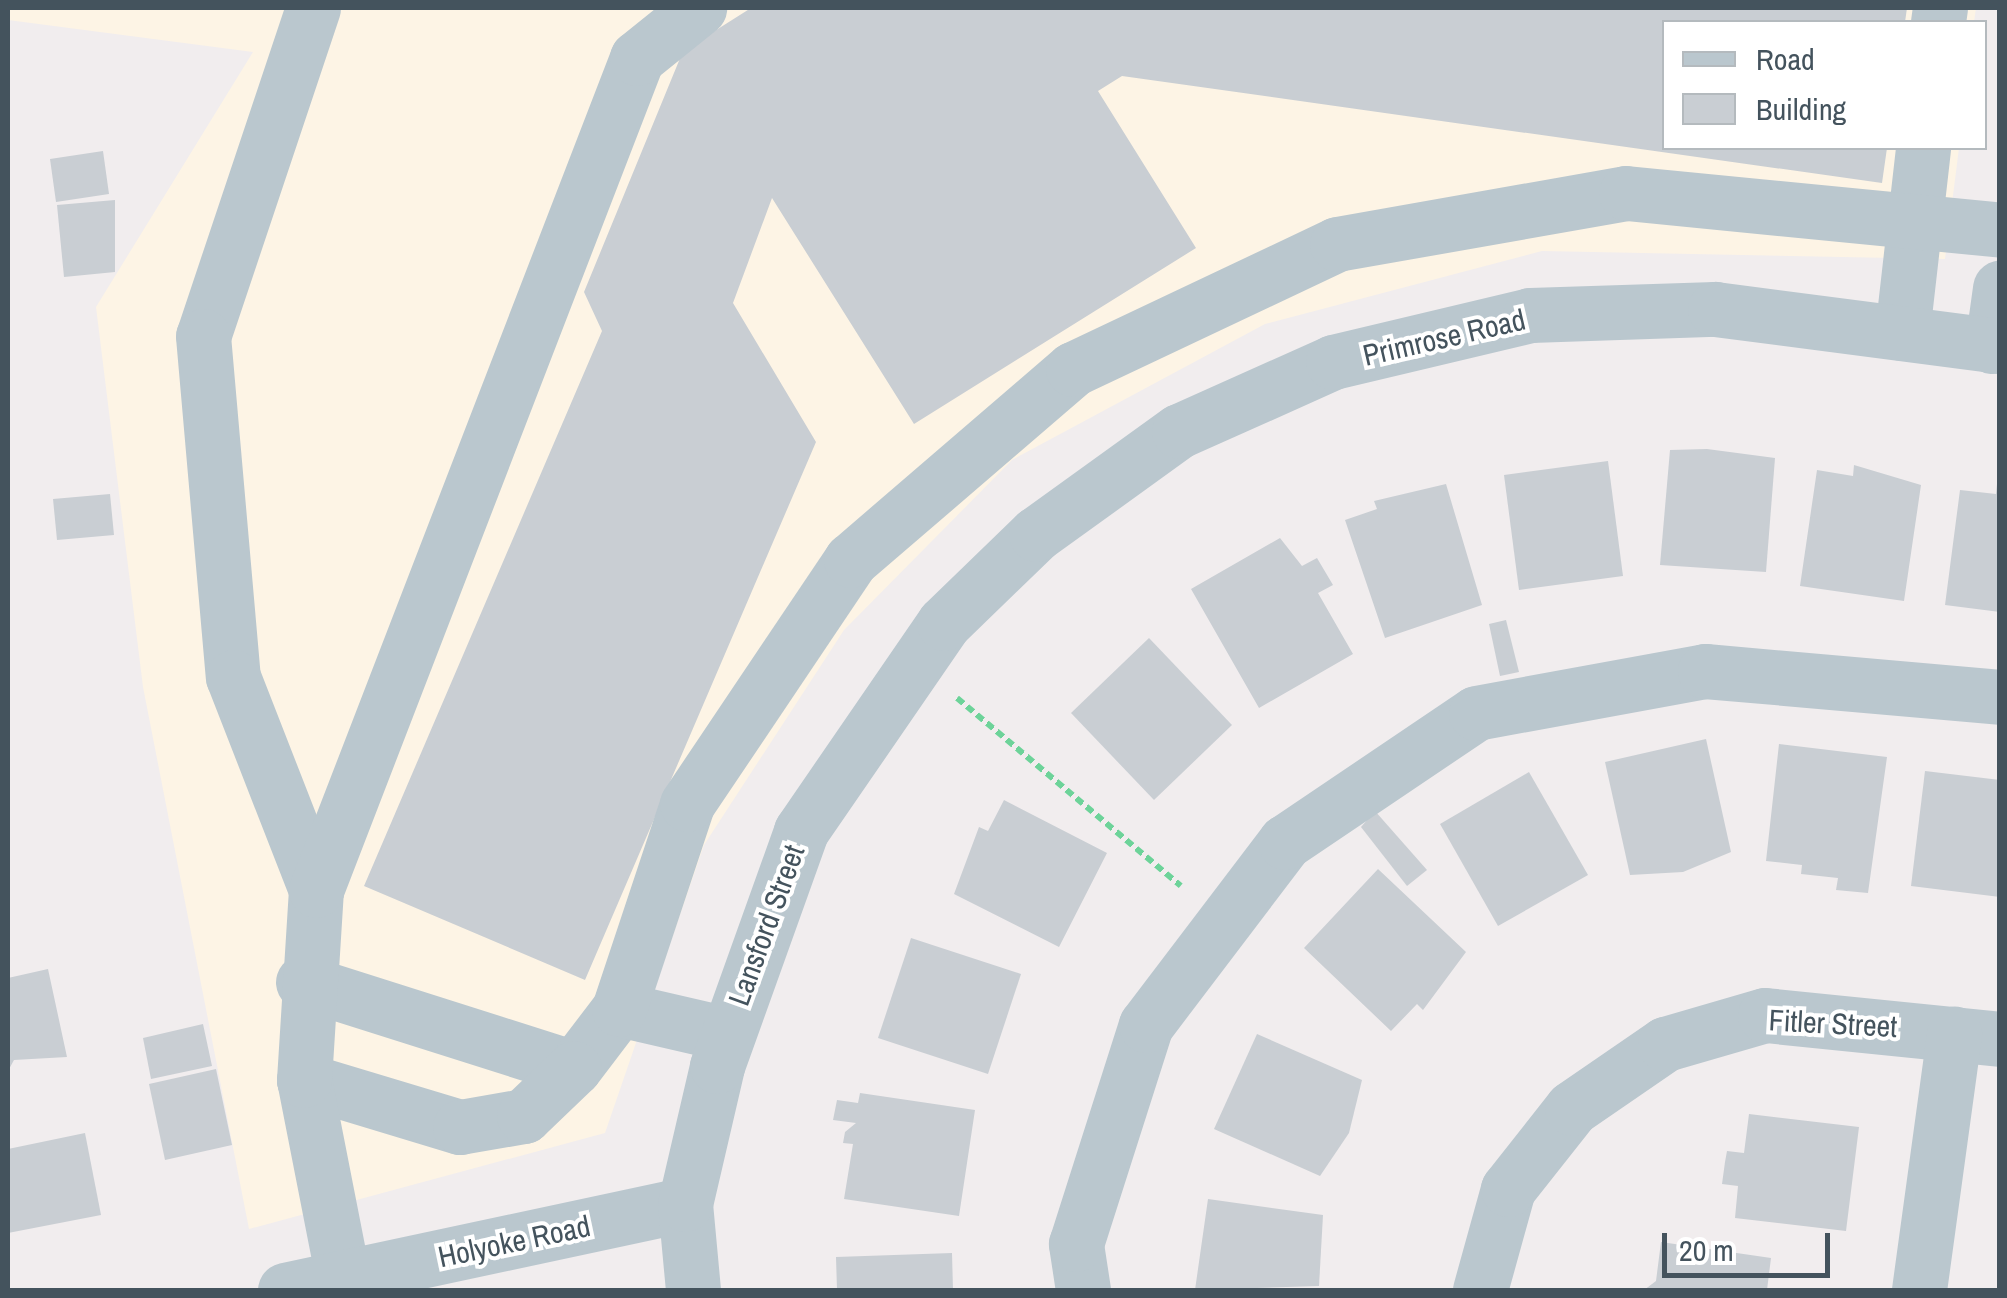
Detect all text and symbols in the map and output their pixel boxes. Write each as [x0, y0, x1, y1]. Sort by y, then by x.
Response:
legend [1662, 20, 1987, 150]
text: Road [1756, 39, 1815, 79]
text: Building [1756, 89, 1846, 129]
street label: Primrose Road [1359, 301, 1529, 373]
street label: Lansford Street [720, 840, 812, 1010]
street label: Fitler Street [1768, 1002, 1898, 1044]
street label: Holyoke Road [435, 1207, 593, 1275]
scale bar [1667, 1213, 1834, 1275]
text: 20 m [1679, 1230, 1734, 1270]

